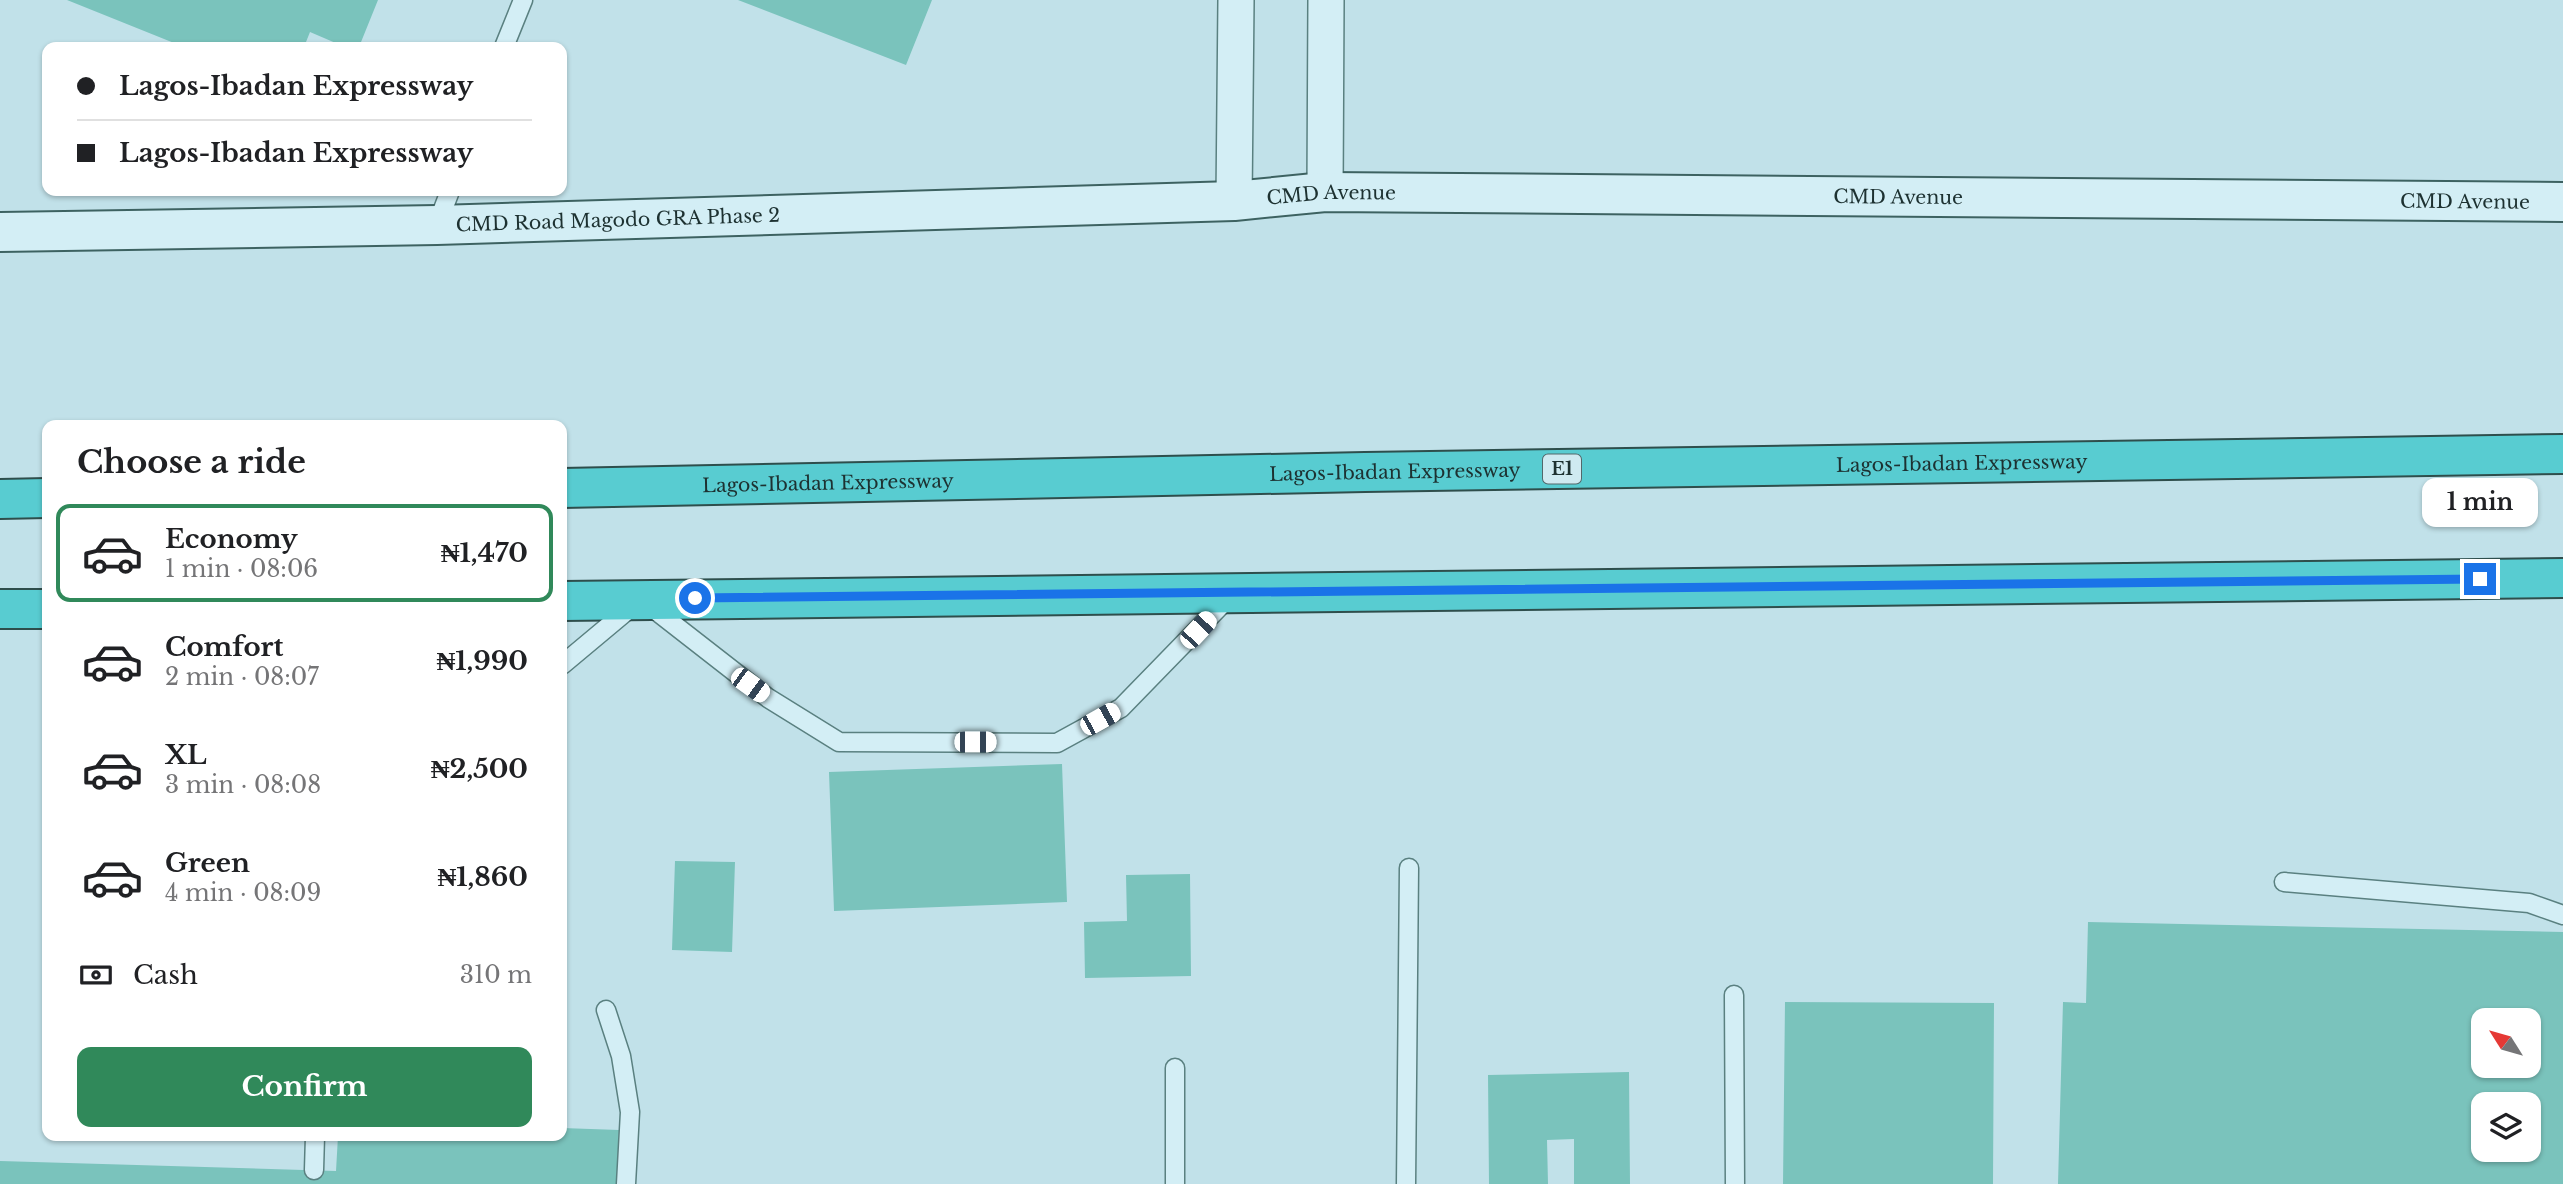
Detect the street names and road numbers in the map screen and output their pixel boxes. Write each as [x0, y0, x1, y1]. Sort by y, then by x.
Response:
street label: CMD Avenue [1265, 181, 1396, 210]
street label: CMD Avenue [1833, 185, 1963, 209]
street label: CMD Avenue [2400, 190, 2530, 214]
street label: CMD Road Magodo GRA Phase 2 [456, 204, 780, 236]
street label: Lagos-Ibadan Expressway [1836, 450, 2088, 477]
road number: E1 [1543, 454, 1581, 484]
street label: Lagos-Ibadan Expressway [1269, 459, 1521, 486]
street label: Lagos-Ibadan Expressway [702, 469, 954, 497]

